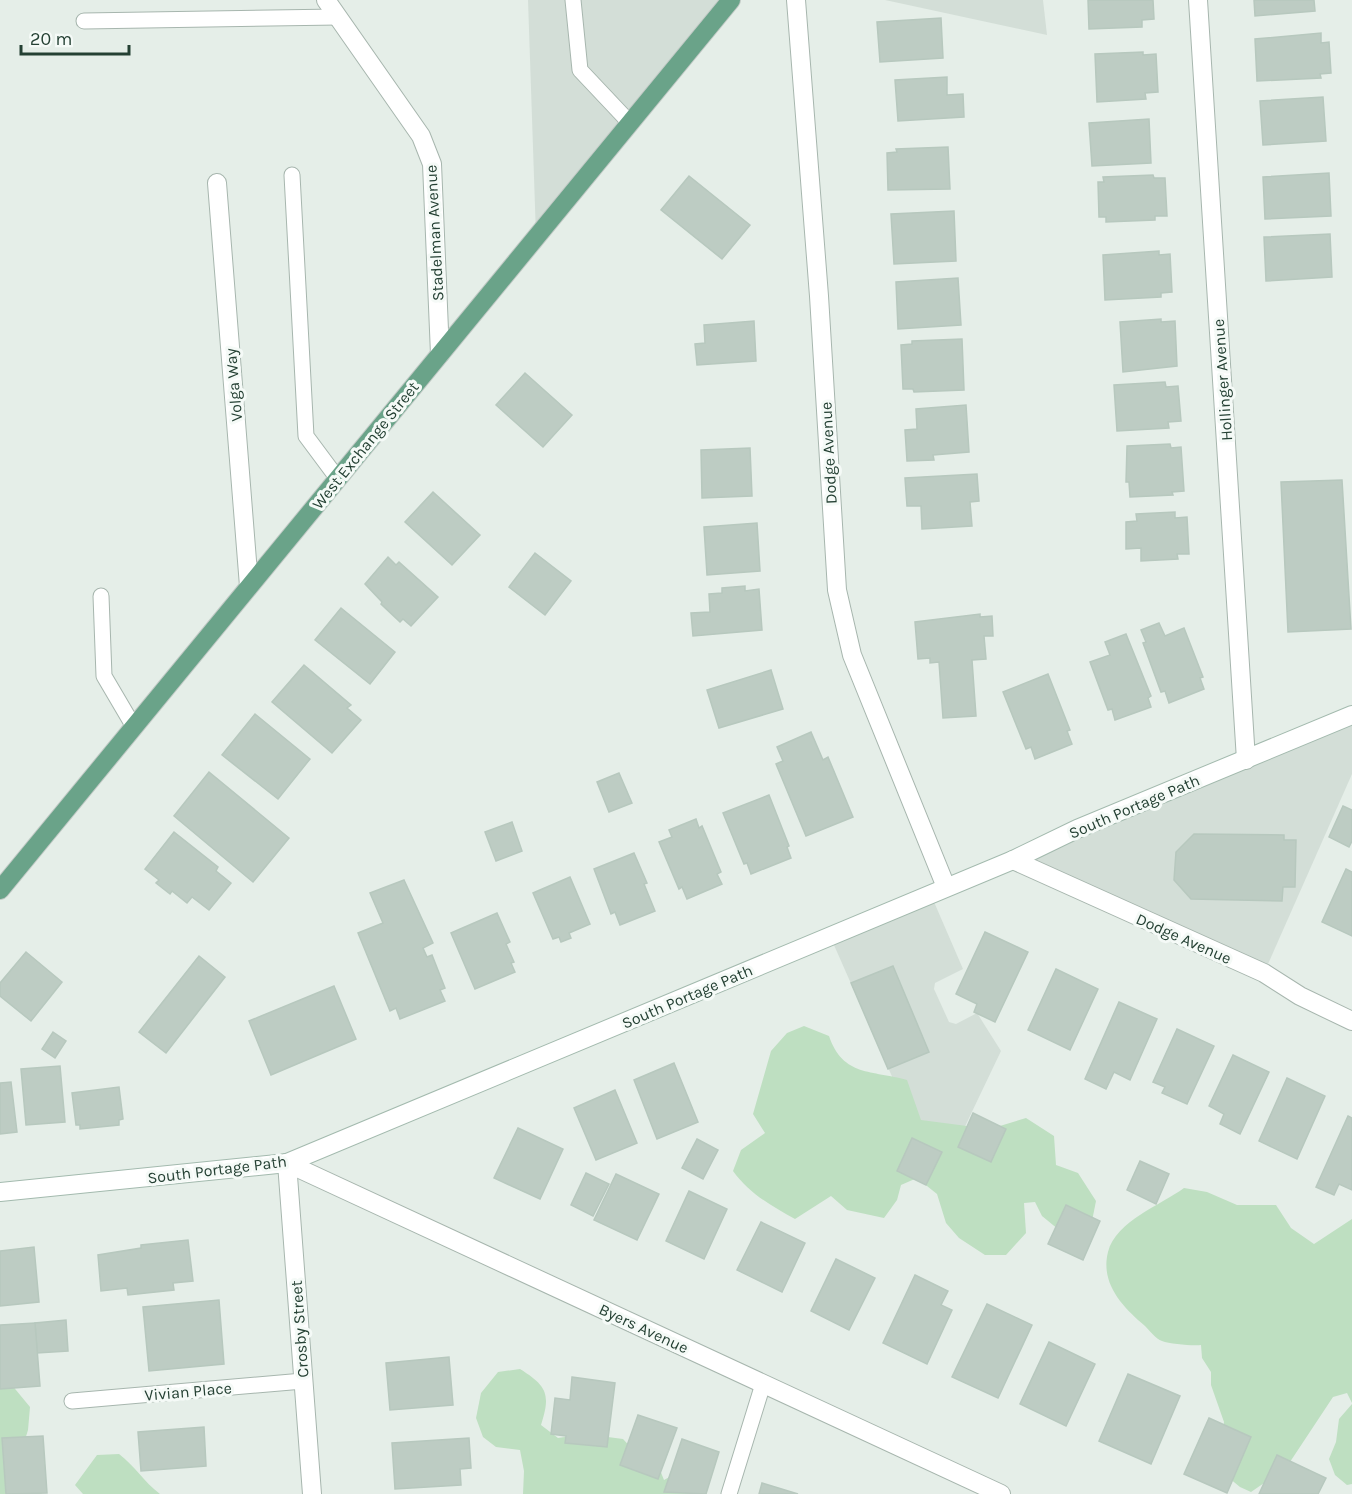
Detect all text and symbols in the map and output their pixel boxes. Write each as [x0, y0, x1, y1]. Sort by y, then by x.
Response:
scale bar [21, 18, 129, 56]
text: 20 m [30, 28, 72, 50]
street label: Stadelman Avenue [421, 164, 448, 302]
street label: Hollinger Avenue [1209, 318, 1236, 442]
street label: Volga Way [221, 347, 246, 422]
street label: West Exchange Street [308, 378, 423, 513]
street label: Dodge Avenue [816, 401, 841, 505]
street label: South Portage Path [1066, 770, 1202, 843]
street label: Dodge Avenue [1133, 909, 1234, 968]
street label: South Portage Path [619, 960, 755, 1033]
street label: South Portage Path [146, 1152, 288, 1187]
street label: Crosby Street [287, 1280, 312, 1378]
street label: Byers Avenue [596, 1300, 691, 1357]
street label: Vivian Place [144, 1378, 232, 1405]

